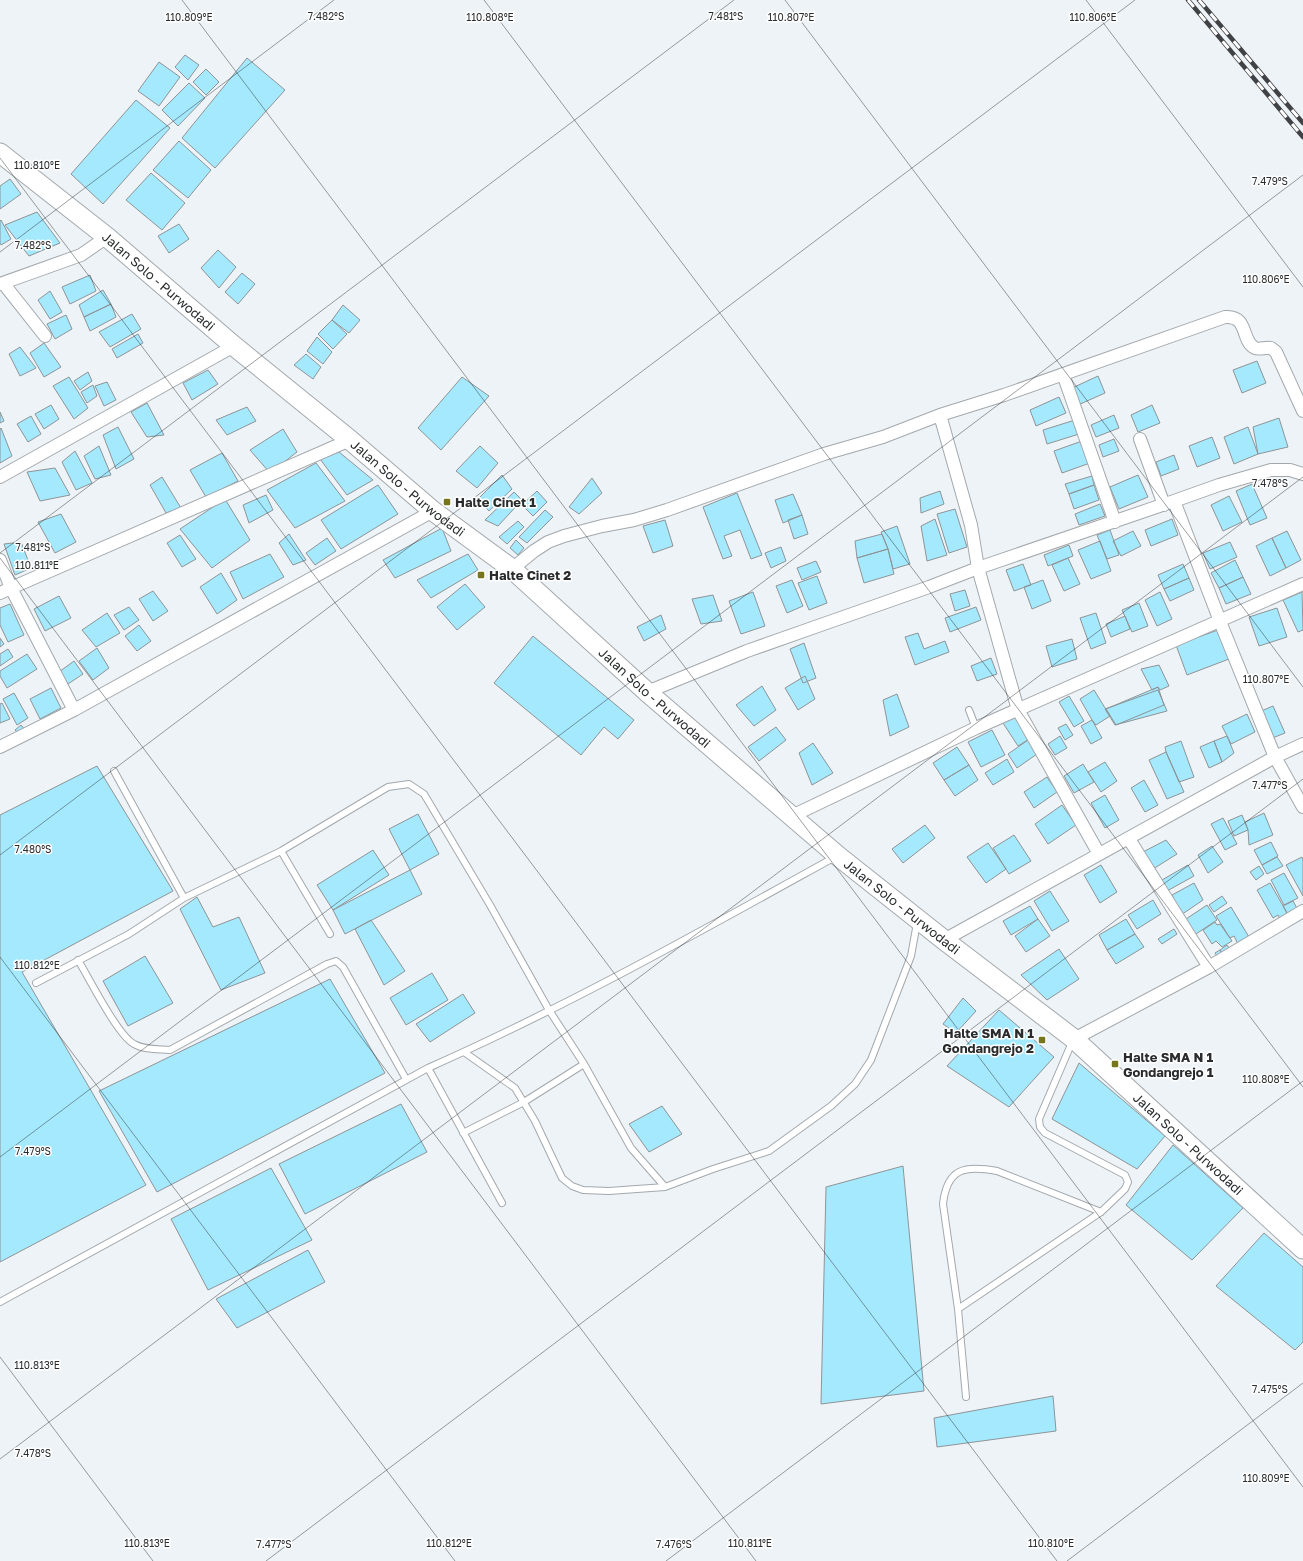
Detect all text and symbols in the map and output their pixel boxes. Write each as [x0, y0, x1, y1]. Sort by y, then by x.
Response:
text: 7.482°S [308, 10, 344, 22]
text: 7.481°S [709, 10, 743, 22]
text: 110.809°E [165, 11, 213, 23]
text: 110.808°E [466, 11, 514, 23]
text: 110.807°E [768, 11, 814, 23]
text: 110.806°E [1069, 11, 1117, 23]
text: 110.810°E [14, 159, 60, 171]
text: 7.479°S [1252, 175, 1288, 187]
street label: Jalan Solo - Purwodadi [99, 228, 218, 334]
text: 7.482°S [15, 239, 51, 251]
text: 110.806°E [1242, 273, 1290, 285]
street label: Jalan Solo - Purwodadi [347, 436, 468, 540]
text: 7.478°S [1252, 477, 1288, 489]
place label: Halte Cinet 1 [455, 494, 536, 510]
marker: Halte Cinet 1 [442, 497, 452, 507]
text: 7.481°S [16, 541, 50, 553]
text: 110.811°E [15, 559, 59, 571]
place label: Halte Cinet 2 [489, 567, 571, 583]
marker: Halte Cinet 2 [476, 570, 486, 580]
street label: Jalan Solo - Purwodadi [596, 644, 714, 751]
text: 110.807°E [1243, 673, 1289, 685]
text: 7.477°S [1252, 779, 1288, 791]
text: 7.480°S [15, 843, 52, 855]
street label: Jalan Solo - Purwodadi [841, 856, 963, 957]
text: 110.812°E [14, 959, 60, 971]
place label: Halte SMA N 1 Gondangrejo 2 [942, 1025, 1034, 1056]
marker: Halte SMA N 1 Gondangrejo 2 [1037, 1035, 1047, 1045]
place label: Halte SMA N 1 Gondangrejo 1 [1123, 1049, 1214, 1080]
marker: Halte SMA N 1 Gondangrejo 1 [1110, 1059, 1120, 1069]
text: 110.808°E [1242, 1073, 1290, 1085]
street label: Jalan Solo - Purwodadi [1130, 1089, 1247, 1198]
text: 7.479°S [15, 1145, 51, 1157]
text: 110.813°E [14, 1359, 60, 1371]
text: 7.475°S [1252, 1383, 1288, 1395]
text: 7.478°S [15, 1447, 51, 1459]
text: 110.809°E [1242, 1472, 1290, 1484]
text: 110.813°E [124, 1537, 170, 1549]
text: 110.812°E [426, 1537, 472, 1549]
text: 110.811°E [728, 1537, 772, 1549]
text: 110.810°E [1028, 1537, 1074, 1549]
text: 7.477°S [256, 1538, 292, 1550]
text: 7.476°S [656, 1538, 692, 1550]

